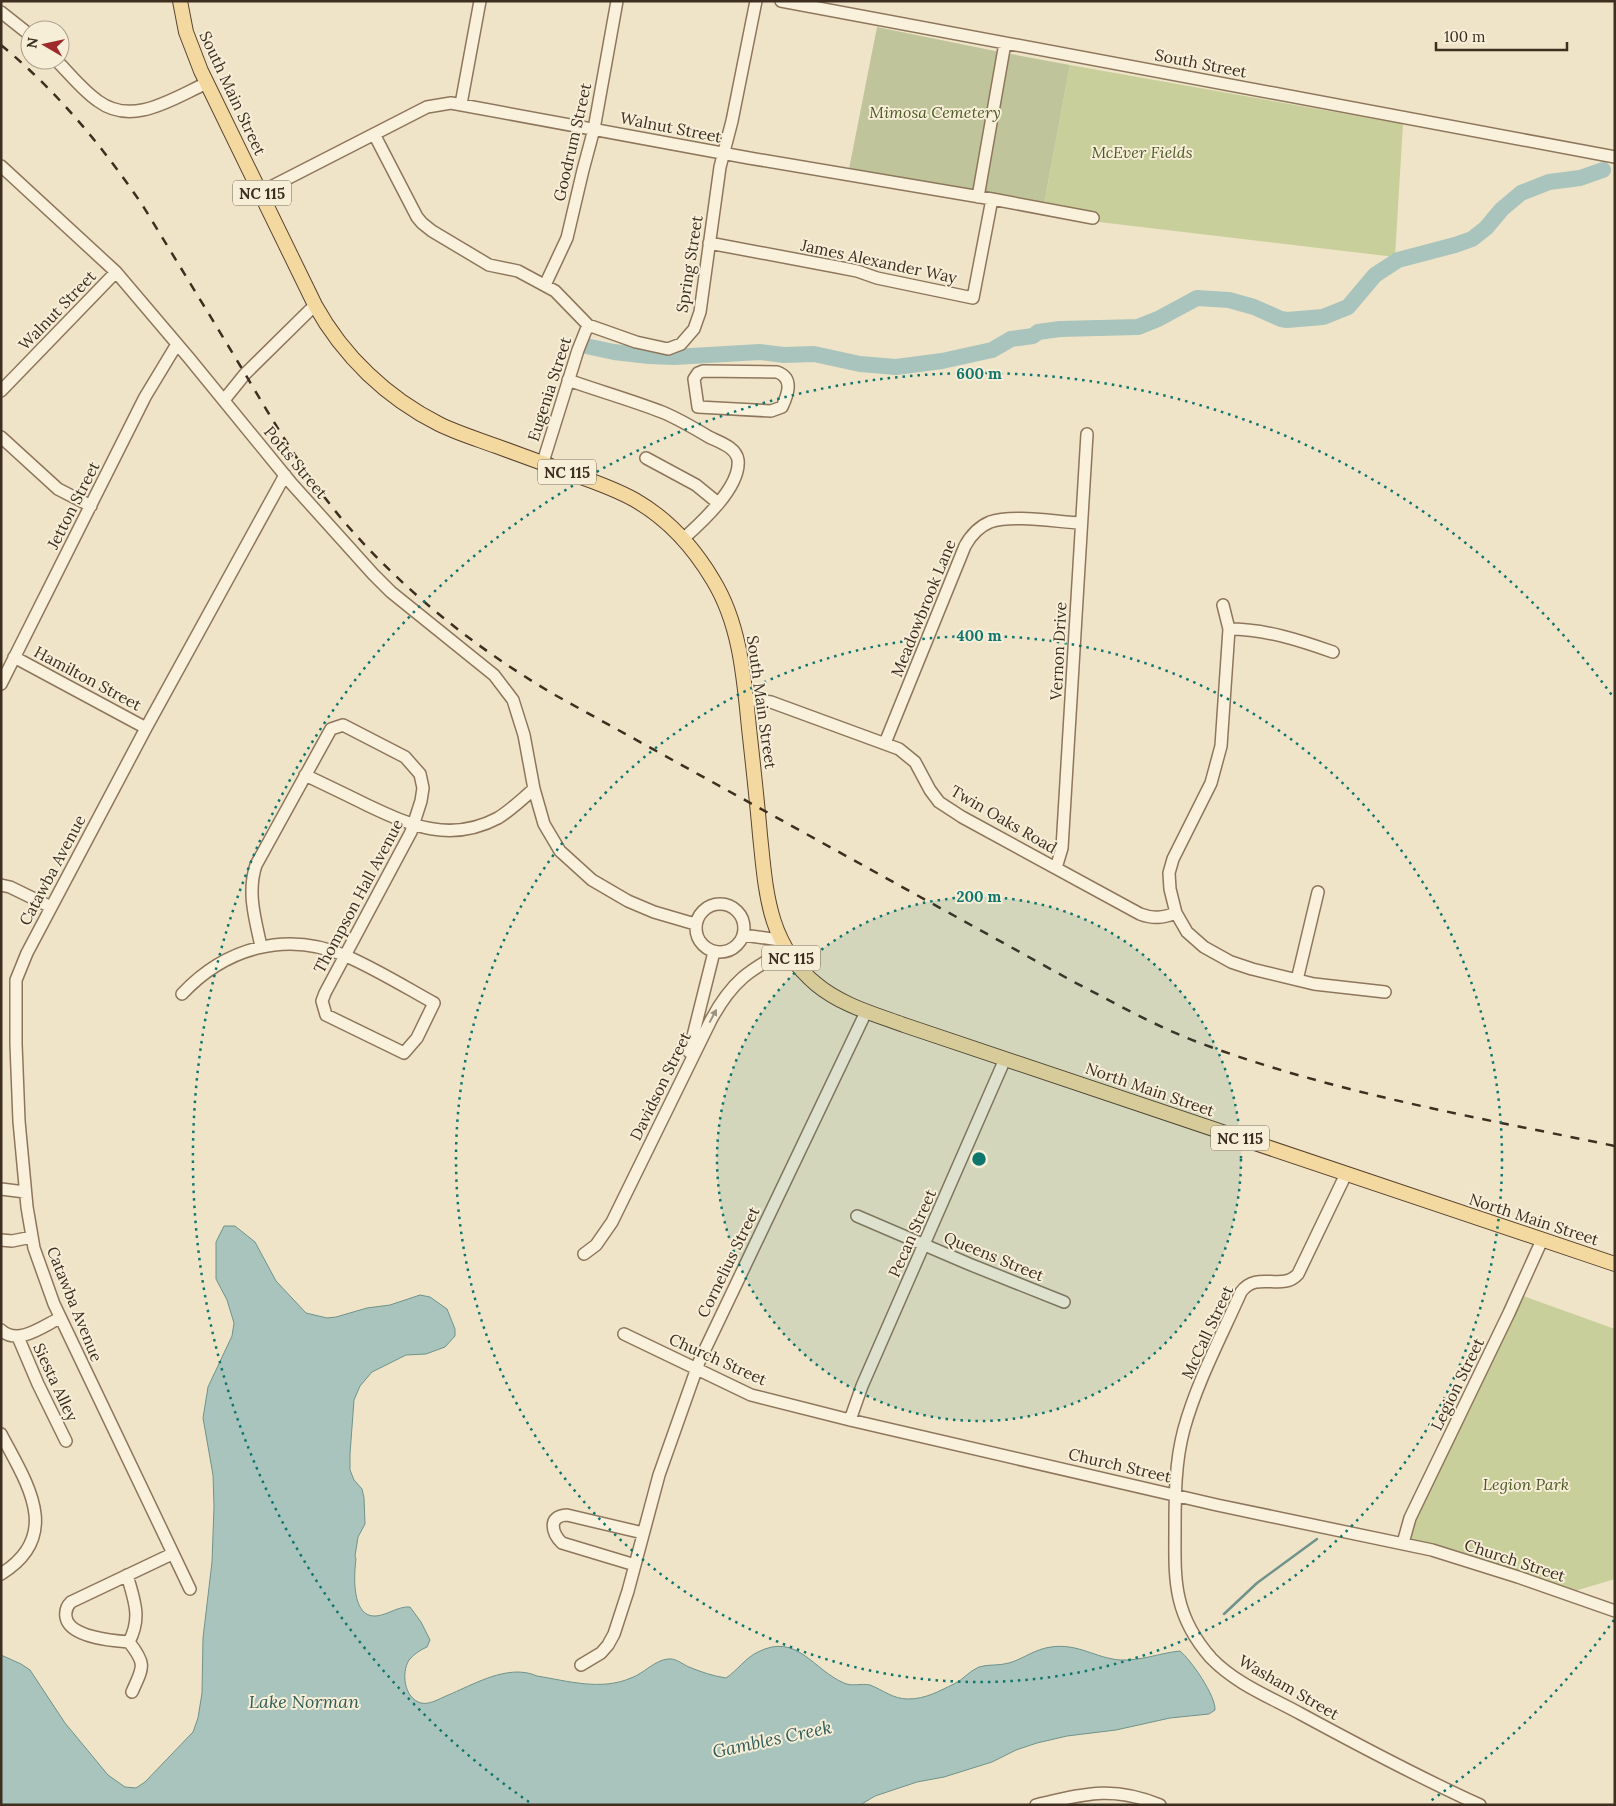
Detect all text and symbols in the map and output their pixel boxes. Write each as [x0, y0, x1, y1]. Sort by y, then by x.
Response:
north arrow [20, 20, 70, 70]
scale bar [1436, 20, 1567, 52]
text: 100 m [1444, 27, 1485, 46]
street label: South Main Street [195, 28, 271, 159]
text: N [22, 36, 42, 50]
street label: South Street [1153, 44, 1250, 82]
street label: Goodrum Street [549, 80, 596, 203]
park label: Mimosa Cemetery [869, 102, 1001, 122]
street label: Walnut Street [619, 107, 724, 147]
park label: McEver Fields [1091, 142, 1193, 162]
road number: NC 115 [233, 180, 291, 206]
street label: Spring Street [671, 213, 707, 314]
street label: James Alexander Way [798, 234, 959, 287]
street label: Walnut Street [14, 265, 101, 354]
street label: Eugenia Street [523, 333, 576, 444]
text: 600 m [956, 364, 1002, 383]
street label: Potts Street [260, 422, 333, 503]
street label: Jetton Street [42, 457, 104, 553]
road number: NC 115 [538, 460, 596, 484]
street label: Meadowbrook Lane [886, 536, 960, 680]
street label: Vernon Drive [1045, 601, 1071, 702]
text: 400 m [956, 626, 1002, 645]
street label: South Main Street [743, 634, 781, 771]
street label: Hamilton Street [31, 641, 146, 715]
street label: Twin Oaks Road [947, 780, 1061, 858]
street label: Catawba Avenue [14, 811, 90, 929]
street label: Thompson Hall Avenue [309, 815, 407, 976]
text: 200 m [957, 887, 1002, 906]
road number: NC 115 [762, 946, 820, 970]
one-way arrow [709, 1009, 717, 1023]
street label: Davidson Street [625, 1028, 695, 1143]
street label: North Main Street [1083, 1058, 1218, 1121]
road number: NC 115 [1211, 1126, 1269, 1150]
centre of rings [970, 1150, 988, 1168]
street label: Pecan Street [884, 1185, 941, 1280]
street label: North Main Street [1467, 1189, 1602, 1250]
street label: Cornelius Street [692, 1202, 764, 1321]
street label: Queens Street [941, 1227, 1048, 1285]
street label: Catawba Avenue [43, 1243, 107, 1365]
street label: McCall Street [1177, 1281, 1238, 1382]
street label: Church Street [666, 1329, 771, 1390]
street label: Legion Street [1426, 1334, 1488, 1433]
street label: Siesta Alley [29, 1340, 83, 1425]
street label: Church Street [1067, 1443, 1174, 1487]
park label: Legion Park [1483, 1474, 1569, 1494]
street label: Church Street [1462, 1534, 1569, 1586]
street label: Washam Street [1235, 1650, 1343, 1724]
water label: Lake Norman [249, 1690, 359, 1713]
water label: Gambles Creek [710, 1715, 834, 1763]

